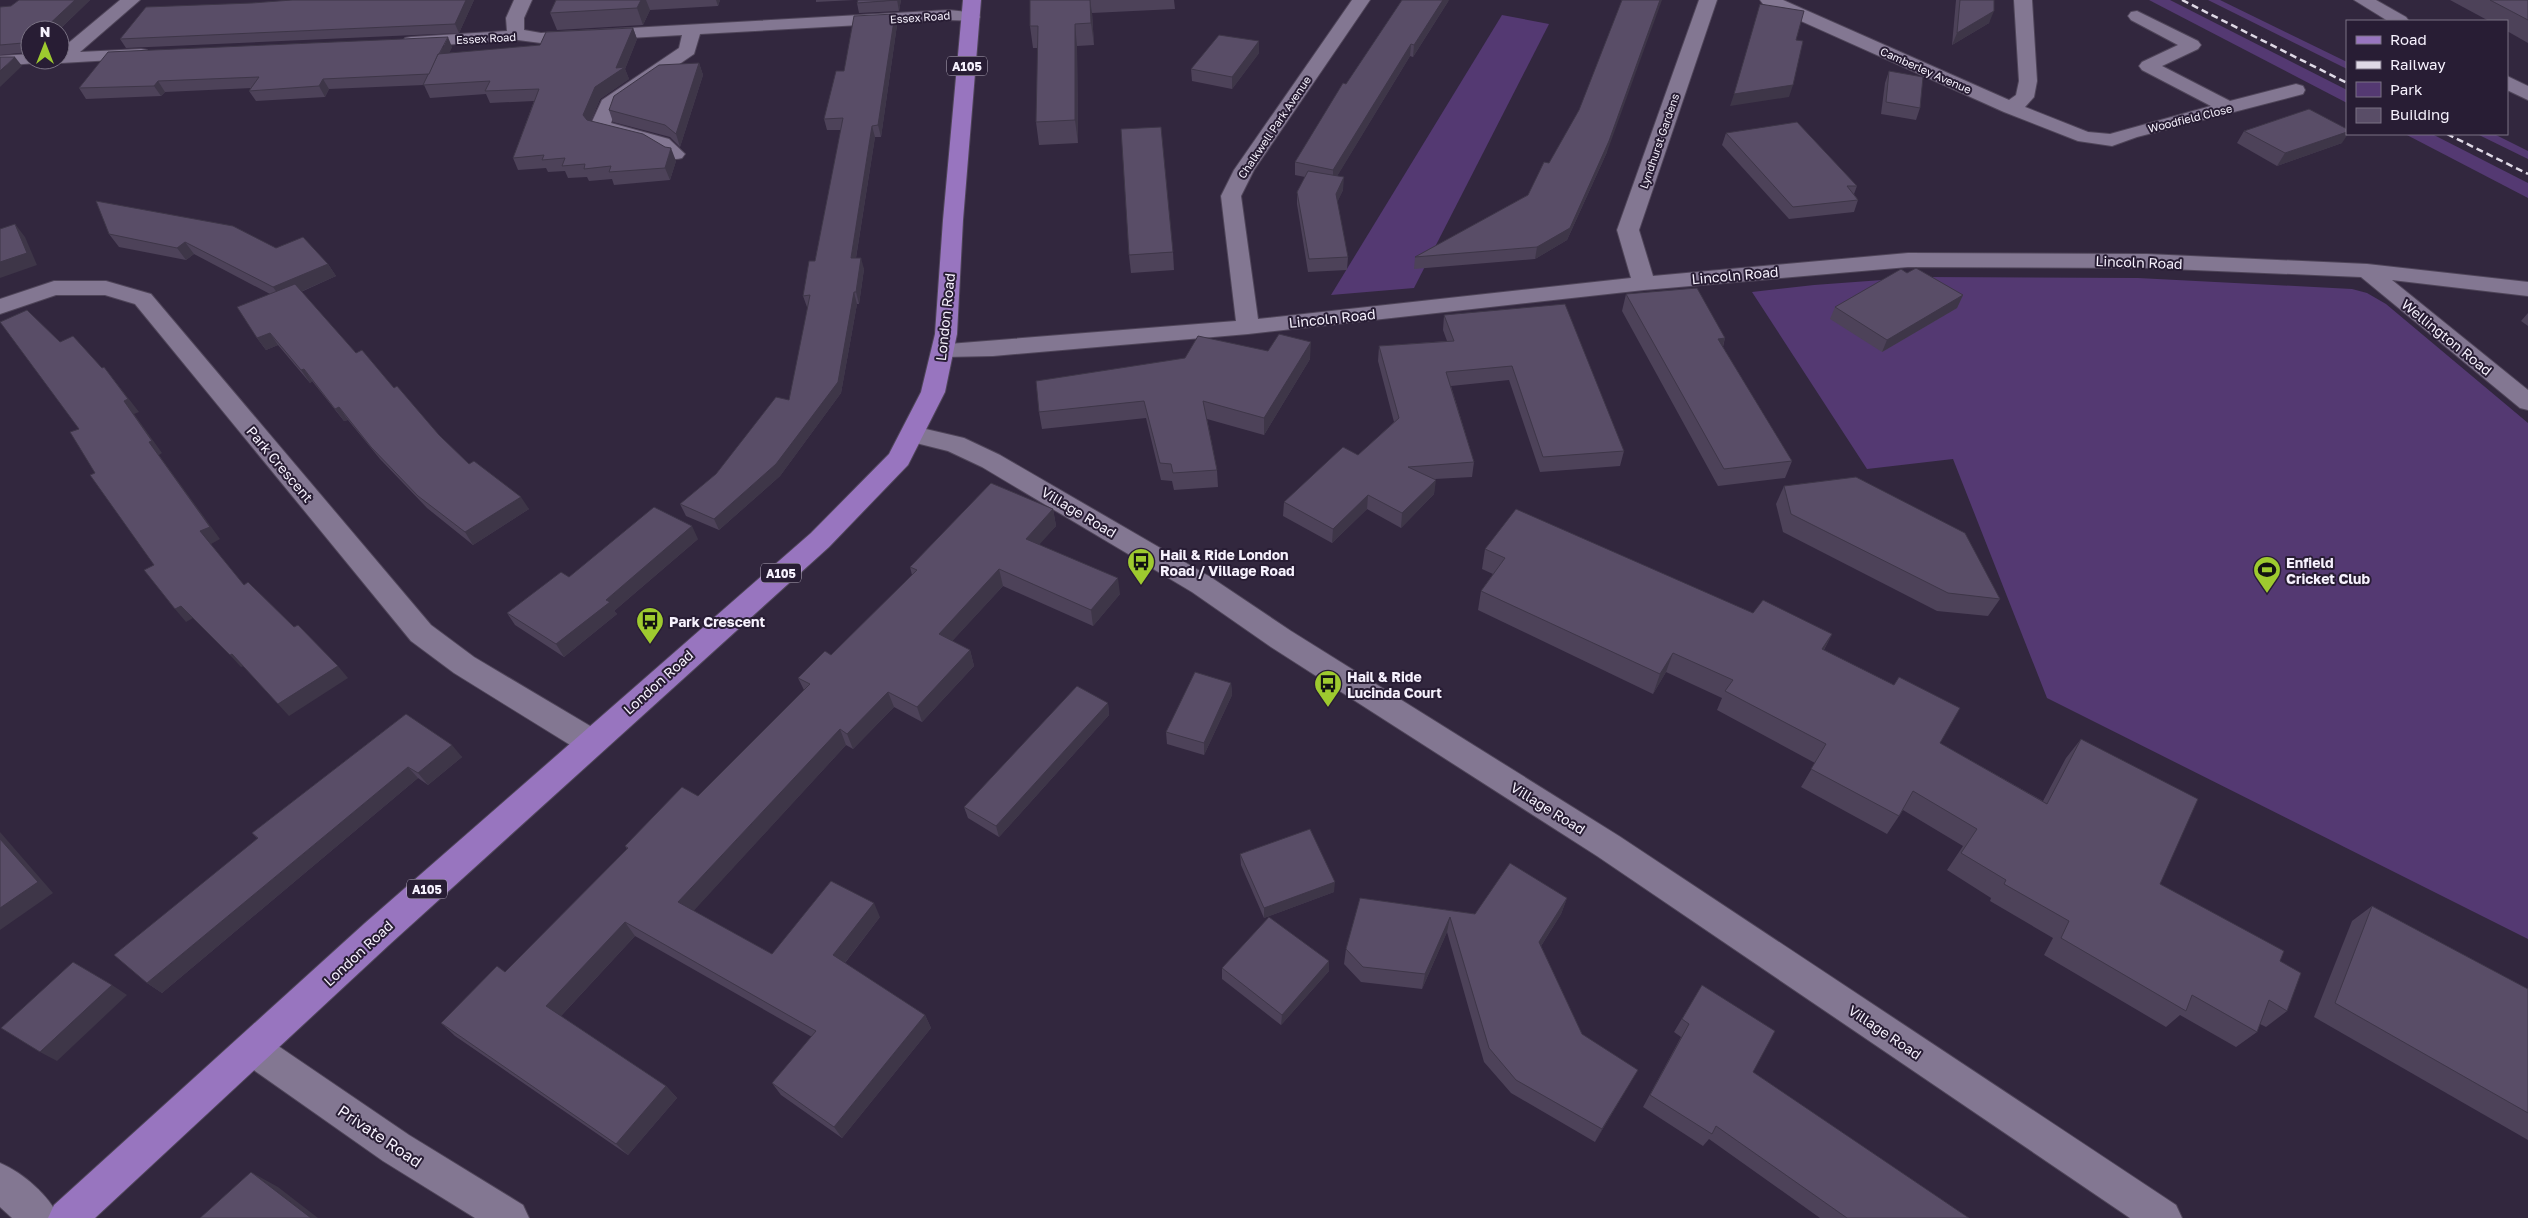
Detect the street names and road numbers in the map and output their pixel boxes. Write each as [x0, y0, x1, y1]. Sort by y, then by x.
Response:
street label: Essex Road [889, 8, 951, 26]
street label: Essex Road [456, 30, 516, 46]
street label: Camberley Avenue [1879, 44, 1973, 96]
road number: A105 [947, 56, 987, 76]
street label: Chalkwell Park Avenue [1235, 73, 1313, 181]
street label: Lyndhurst Gardens [1637, 92, 1681, 190]
street label: Woodfield Close [2147, 101, 2233, 135]
street label: Lincoln Road [2095, 252, 2183, 272]
street label: Lincoln Road [1691, 263, 1779, 287]
street label: London Road [932, 272, 958, 362]
street label: Wellington Road [2398, 295, 2496, 379]
street label: Lincoln Road [1288, 305, 1376, 331]
street label: Park Crescent [243, 423, 317, 505]
street label: Village Road [1038, 483, 1120, 541]
road number: A105 [761, 564, 801, 582]
street label: London Road [620, 646, 696, 718]
street label: Village Road [1508, 778, 1588, 838]
road number: A105 [407, 880, 447, 899]
street label: London Road [320, 917, 396, 989]
street label: Village Road [1845, 1001, 1925, 1063]
street label: Private Road [334, 1101, 426, 1171]

